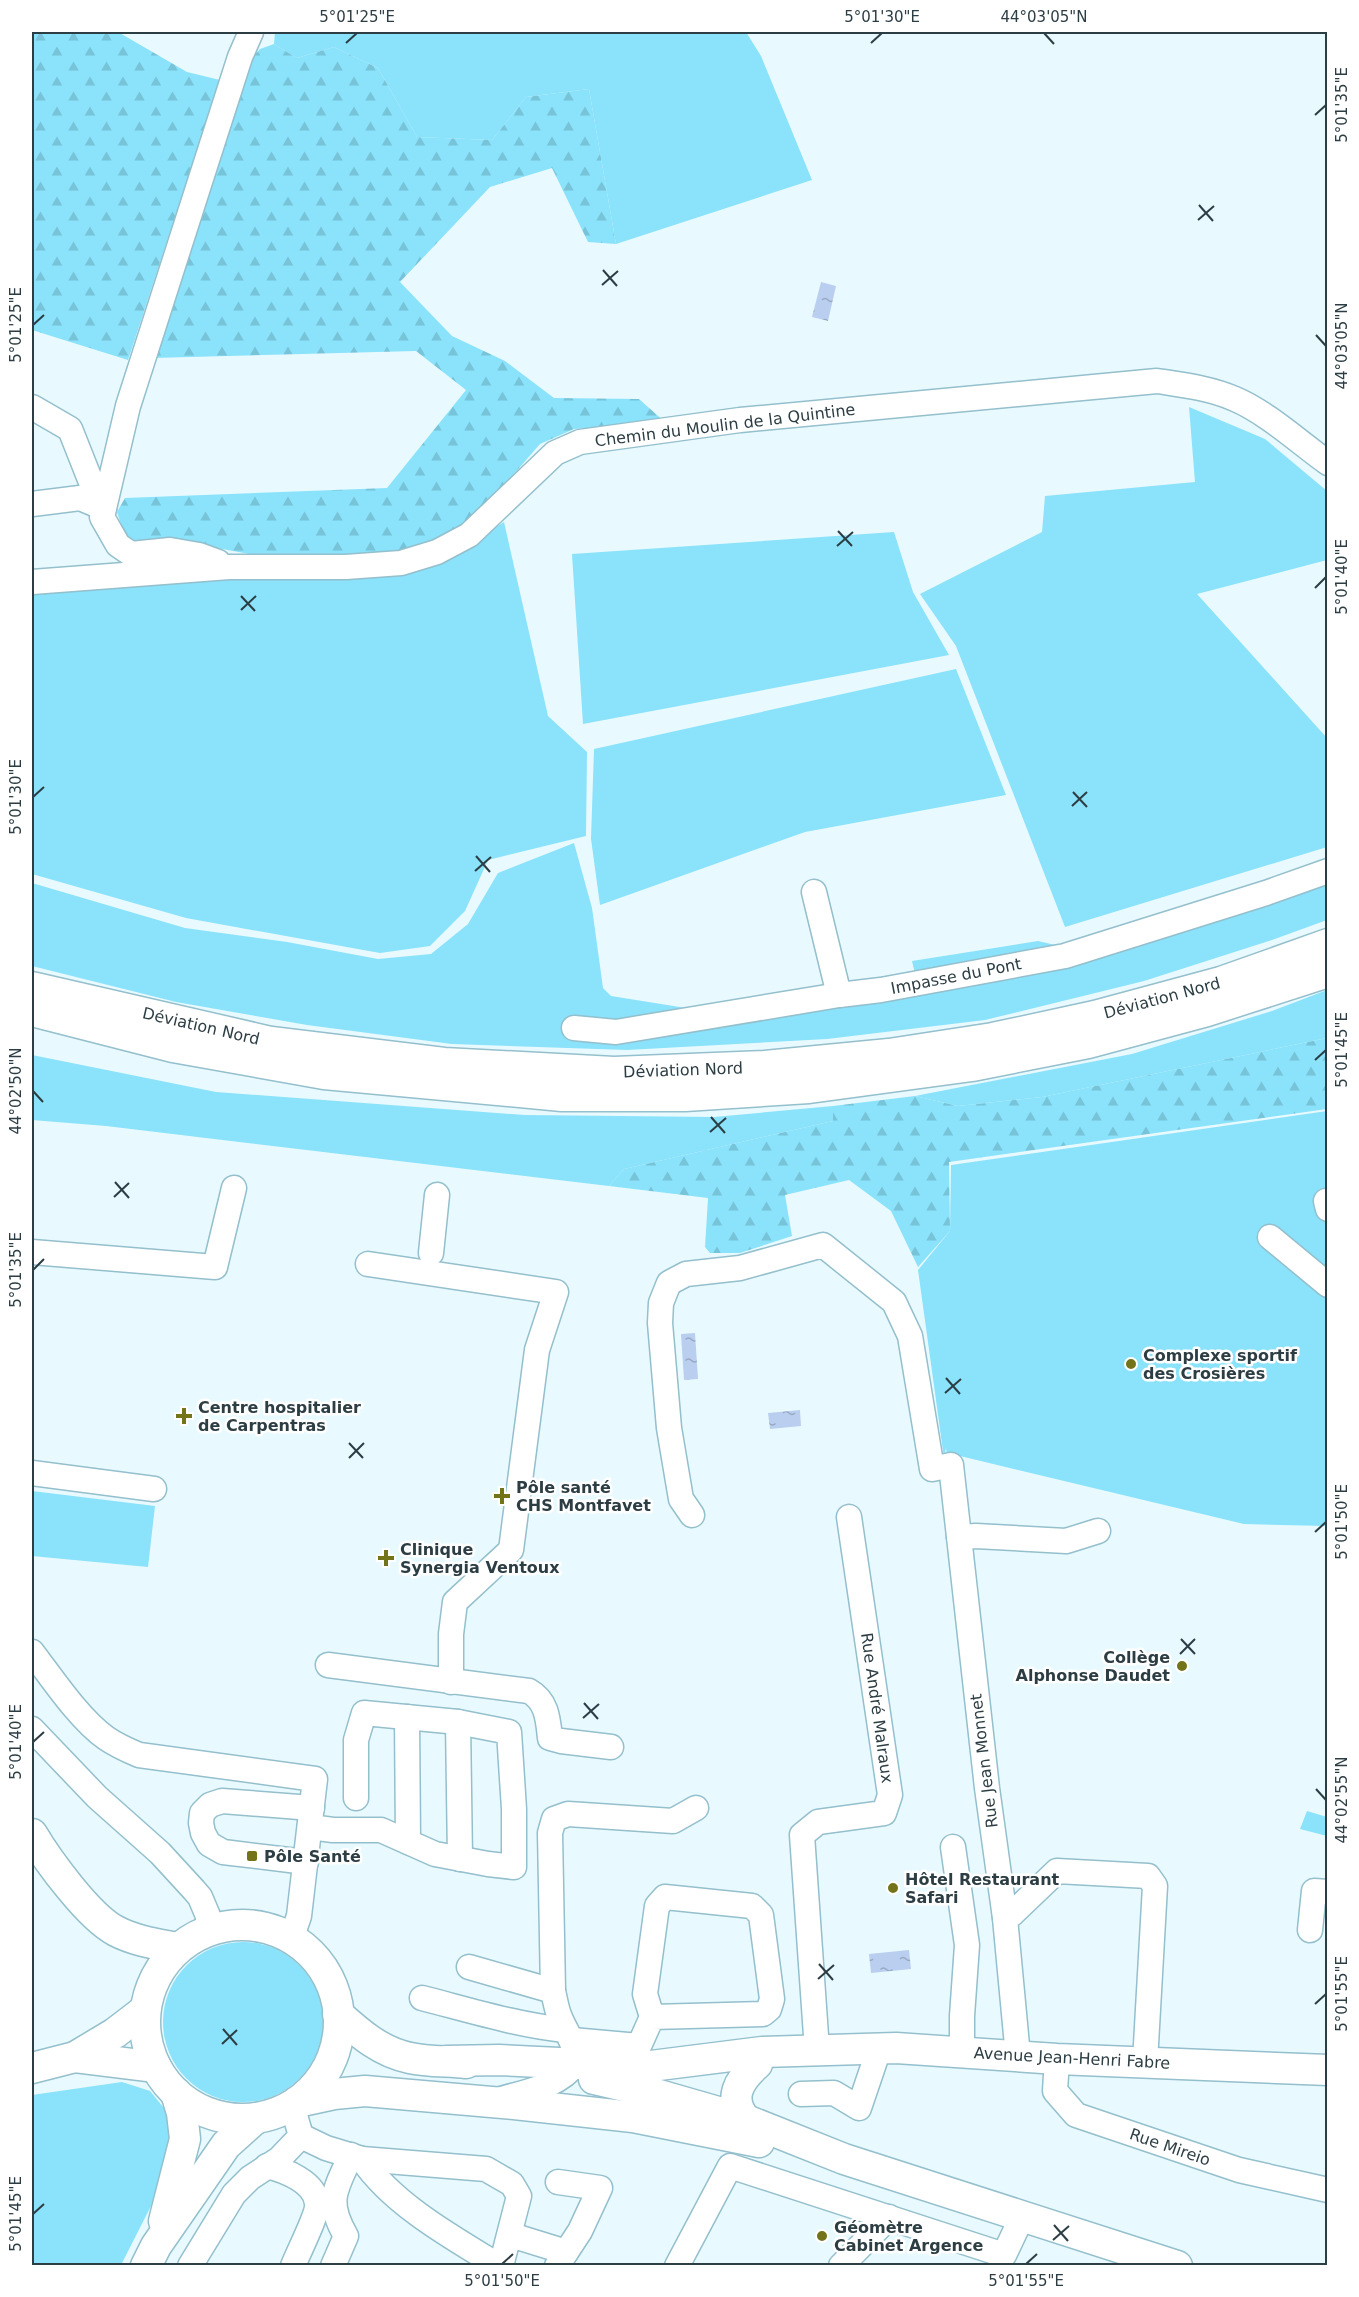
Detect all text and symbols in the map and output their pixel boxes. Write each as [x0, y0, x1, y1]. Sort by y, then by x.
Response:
text: 5°01'25"E [319, 8, 395, 26]
text: 5°01'30"E [844, 8, 920, 26]
text: 44°03'05"N [1000, 8, 1088, 26]
text: 5°01'35"E [1333, 67, 1351, 143]
text: 5°01'25"E [7, 287, 25, 363]
text: 44°03'05"N [1333, 302, 1351, 390]
street label: Chemin du Moulin de la Quintine [594, 400, 856, 450]
text: 5°01'40"E [1333, 539, 1351, 615]
text: 5°01'30"E [7, 759, 25, 835]
street label: Impasse du Pont [889, 954, 1023, 998]
street label: Déviation Nord [1102, 973, 1222, 1023]
street label: Déviation Nord [140, 1003, 262, 1049]
text: 5°01'45"E [1333, 1012, 1351, 1088]
text: 44°02'50"N [7, 1047, 25, 1135]
street label: Déviation Nord [623, 1058, 743, 1082]
text: 5°01'35"E [7, 1232, 25, 1308]
place label: Complexe sportif des Crosières [1143, 1346, 1298, 1383]
marker: Complexe sportif des Crosières [1124, 1357, 1138, 1371]
place label: Centre hospitalier de Carpentras [198, 1398, 361, 1435]
marker: Centre hospitalier de Carpentras [175, 1407, 193, 1425]
place label: Pôle santé CHS Montfavet [516, 1478, 651, 1515]
text: 5°01'50"E [1333, 1484, 1351, 1560]
marker: Pôle santé CHS Montfavet [493, 1487, 511, 1505]
place label: Clinique Synergia Ventoux [400, 1540, 560, 1577]
marker: Clinique Synergia Ventoux [377, 1549, 395, 1567]
street label: Rue André Malraux [857, 1631, 897, 1785]
place label: Collège Alphonse Daudet [1016, 1648, 1170, 1685]
marker: Collège Alphonse Daudet [1175, 1659, 1189, 1673]
street label: Rue Jean Monnet [966, 1693, 1002, 1829]
text: 5°01'40"E [7, 1704, 25, 1780]
text: 44°02'55"N [1333, 1756, 1351, 1844]
place label: Pôle Santé [264, 1847, 361, 1866]
marker: Pôle Santé [245, 1849, 259, 1863]
place label: Hôtel Restaurant Safari [905, 1870, 1060, 1907]
marker: Hôtel Restaurant Safari [886, 1881, 900, 1895]
text: 5°01'55"E [1333, 1956, 1351, 2032]
street label: Avenue Jean-Henri Fabre [973, 2043, 1171, 2073]
street label: Rue Mireio [1127, 2124, 1213, 2170]
text: 5°01'45"E [7, 2176, 25, 2252]
place label: Géomètre Cabinet Argence [834, 2218, 983, 2255]
marker: Géomètre Cabinet Argence [815, 2229, 829, 2243]
text: 5°01'50"E [464, 2272, 540, 2290]
text: 5°01'55"E [988, 2272, 1064, 2290]

